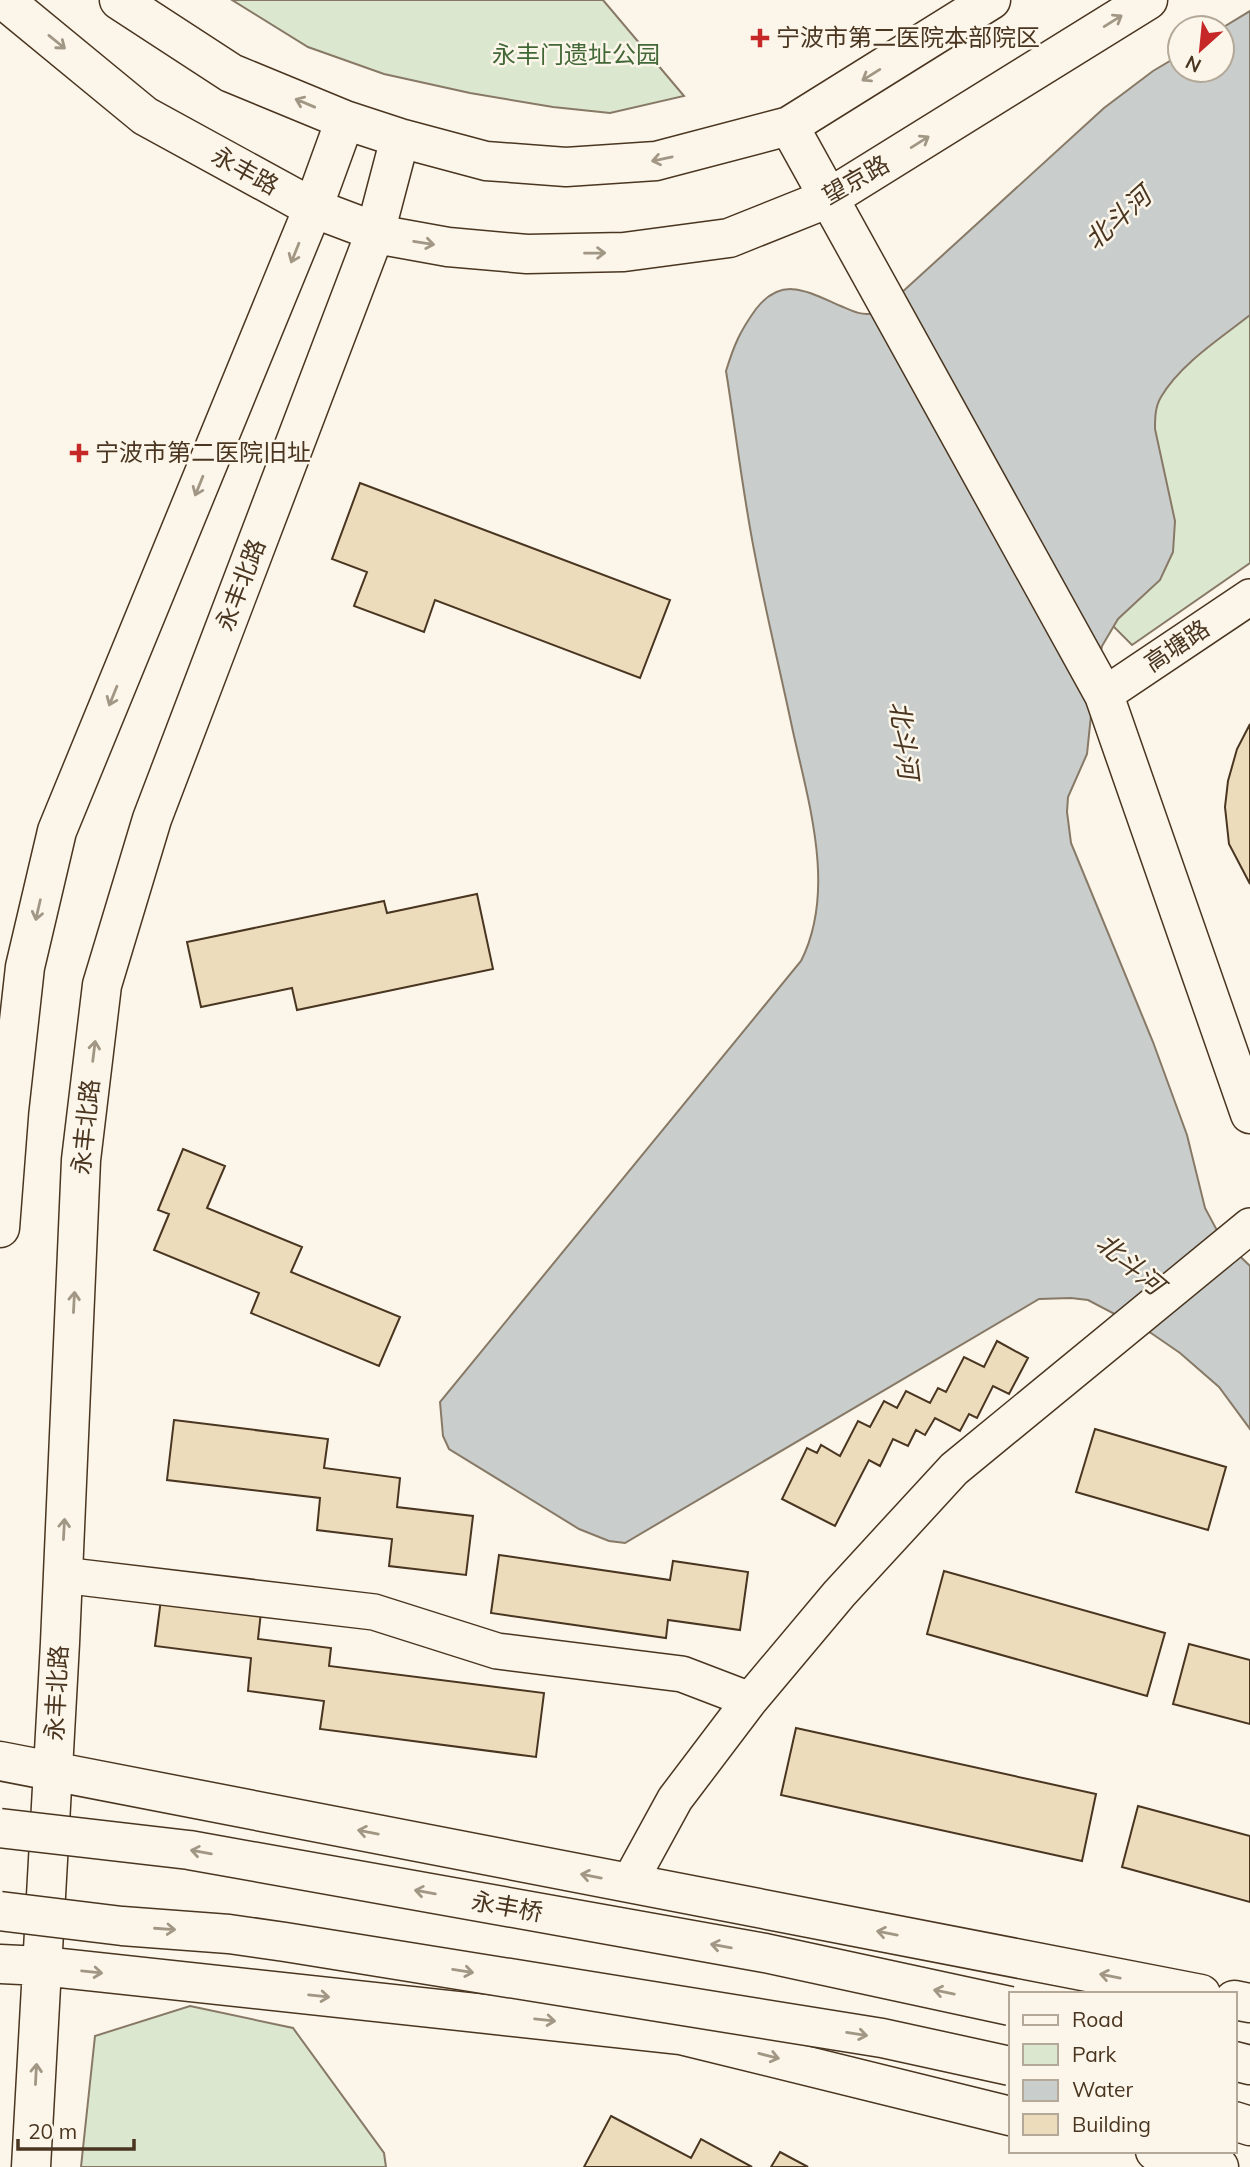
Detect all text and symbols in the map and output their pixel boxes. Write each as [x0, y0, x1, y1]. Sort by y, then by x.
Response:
one-way arrow [1103, 14, 1123, 28]
north arrow [1166, 14, 1236, 84]
place label: 宁波市第二医院本部院区 [776, 22, 1040, 52]
marker: 宁波市第二医院本部院区 [750, 28, 770, 48]
one-way arrow [48, 35, 66, 50]
park label: 永丰门遗址公园 [492, 39, 660, 69]
text: N [1181, 50, 1205, 78]
one-way arrow [861, 68, 881, 82]
one-way arrow [294, 96, 316, 109]
one-way arrow [910, 134, 930, 148]
street label: 永丰路 [207, 140, 284, 201]
street label: 望京路 [817, 148, 894, 210]
one-way arrow [651, 152, 674, 166]
water label: 北斗河 [1078, 176, 1161, 256]
one-way arrow [412, 237, 435, 250]
one-way arrow [287, 241, 300, 263]
one-way arrow [583, 246, 606, 259]
place label: 宁波市第二医院旧址 [95, 437, 311, 467]
marker: 宁波市第二医院旧址 [69, 443, 89, 463]
one-way arrow [192, 474, 205, 496]
street label: 永丰北路 [209, 534, 271, 635]
street label: 高塘路 [1138, 613, 1215, 678]
one-way arrow [105, 685, 118, 706]
water label: 北斗河 [883, 699, 926, 786]
one-way arrow [31, 898, 44, 921]
one-way arrow [88, 1040, 101, 1063]
street label: 永丰北路 [65, 1078, 105, 1176]
water label: 北斗河 [1090, 1226, 1175, 1305]
one-way arrow [68, 1291, 81, 1314]
one-way arrow [58, 1518, 71, 1541]
street label: 永丰北路 [39, 1644, 73, 1742]
one-way arrow [357, 1825, 380, 1839]
one-way arrow [190, 1845, 213, 1859]
one-way arrow [580, 1868, 603, 1882]
one-way arrow [414, 1885, 437, 1899]
street label: 永丰桥 [469, 1885, 545, 1927]
one-way arrow [153, 1923, 176, 1936]
one-way arrow [876, 1925, 899, 1939]
one-way arrow [710, 1938, 733, 1952]
one-way arrow [81, 1965, 103, 1978]
one-way arrow [451, 1965, 474, 1978]
one-way arrow [1099, 1969, 1122, 1982]
one-way arrow [933, 1985, 956, 1998]
one-way arrow [307, 1990, 329, 2003]
legend [1009, 1992, 1236, 2153]
text: Road [1072, 2006, 1123, 2032]
one-way arrow [533, 2014, 556, 2027]
one-way arrow [845, 2028, 868, 2041]
text: Park [1072, 2041, 1116, 2067]
one-way arrow [757, 2050, 780, 2063]
one-way arrow [30, 2063, 43, 2086]
text: Water [1072, 2076, 1133, 2102]
scale bar [18, 2108, 133, 2152]
text: Building [1072, 2111, 1151, 2137]
text: 20 m [28, 2118, 77, 2144]

